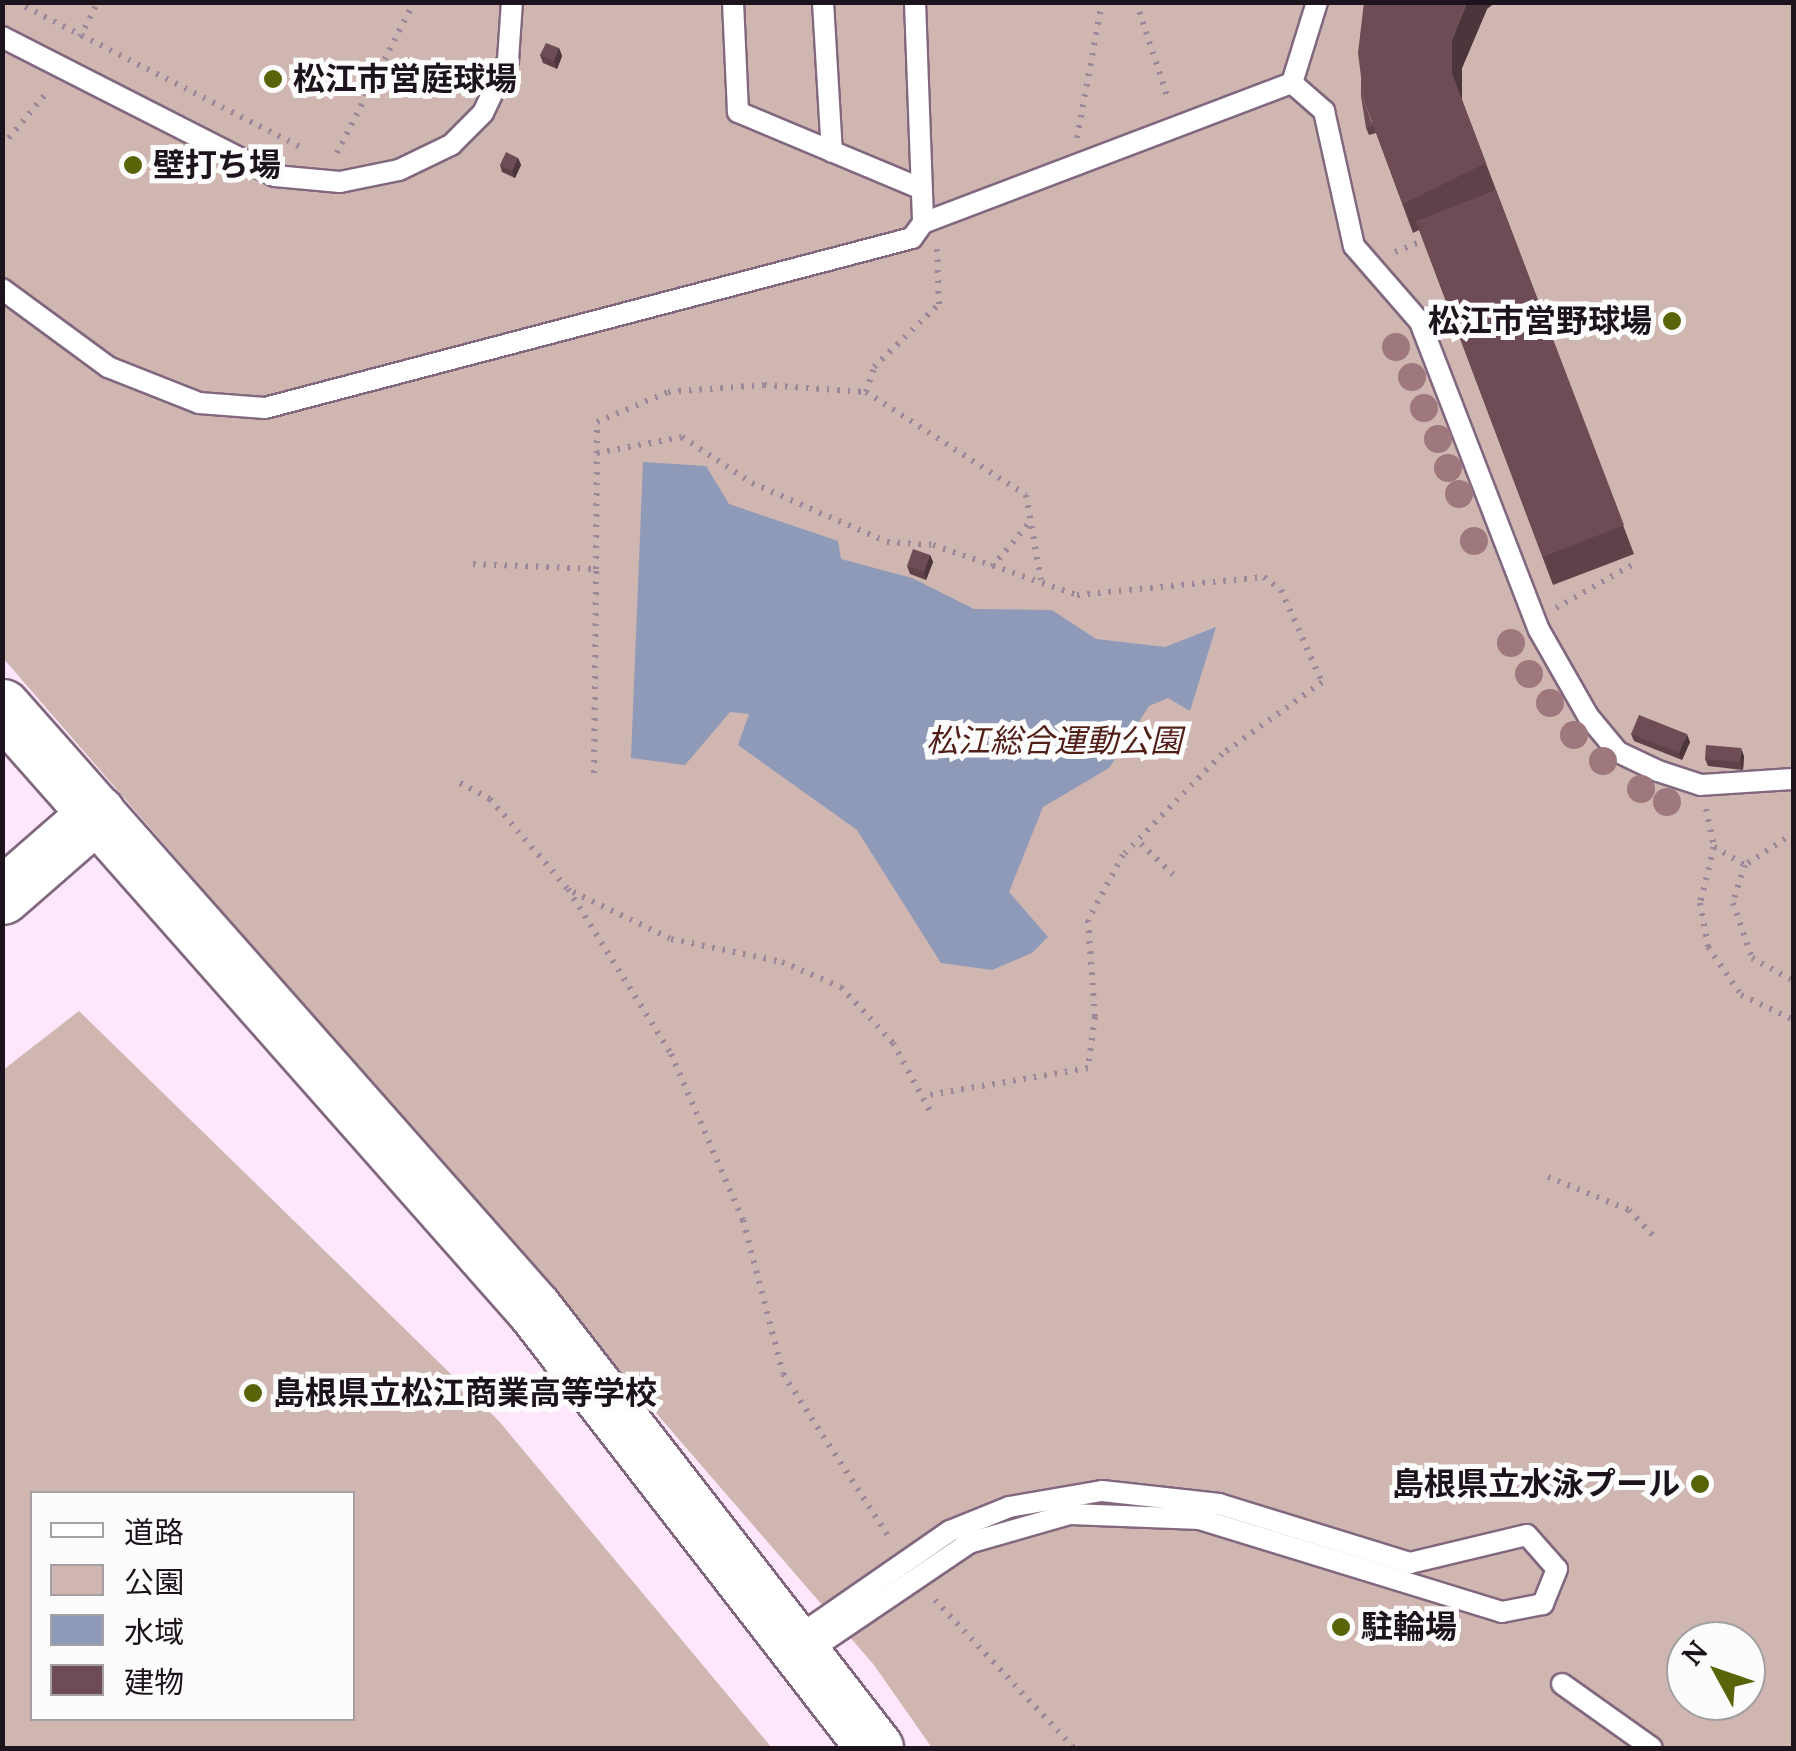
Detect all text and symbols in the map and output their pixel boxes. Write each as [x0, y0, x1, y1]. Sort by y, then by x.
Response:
place label: 松江市営庭球場 [293, 60, 517, 98]
marker: 松江市営庭球場 [262, 68, 284, 90]
place label: 壁打ち場 [153, 146, 281, 184]
marker: 壁打ち場 [122, 154, 144, 176]
place label: 松江市営野球場 [1428, 302, 1652, 340]
marker: 松江市営野球場 [1661, 310, 1683, 332]
park label: 松江総合運動公園 [926, 722, 1182, 760]
place label: 島根県立松江商業高等学校 [273, 1374, 657, 1412]
marker: 島根県立松江商業高等学校 [242, 1382, 264, 1404]
place label: 島根県立水泳プール [1392, 1465, 1680, 1503]
marker: 島根県立水泳プール [1689, 1473, 1711, 1495]
legend [30, 1491, 355, 1721]
text: 道路 [124, 1513, 184, 1551]
text: 公園 [124, 1563, 184, 1601]
place label: 駐輪場 [1361, 1608, 1457, 1646]
text: 水域 [124, 1613, 184, 1651]
marker: 駐輪場 [1330, 1616, 1352, 1638]
north arrow [1666, 1621, 1766, 1721]
text: N [1674, 1633, 1715, 1673]
text: 建物 [124, 1663, 184, 1701]

